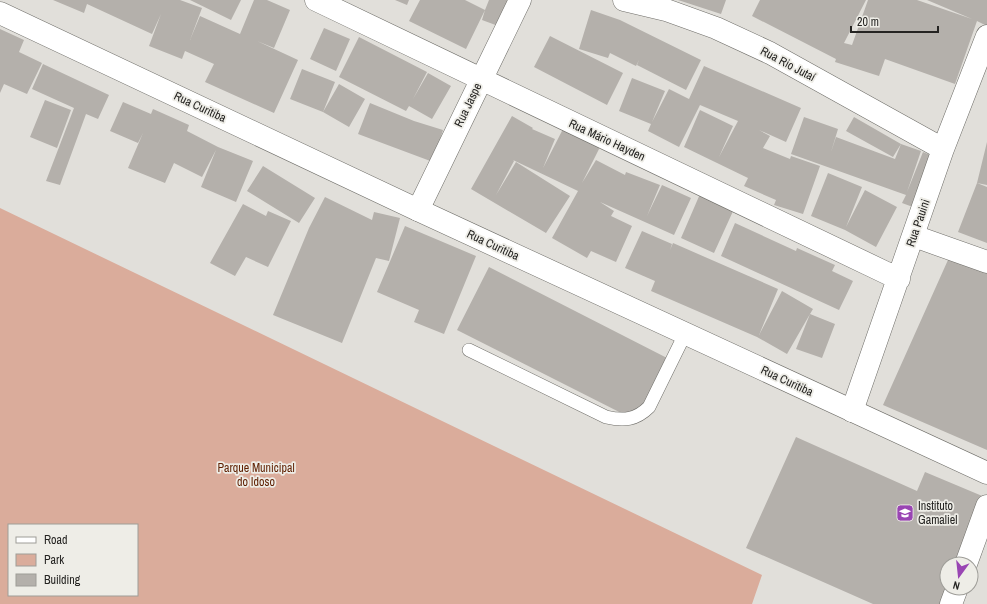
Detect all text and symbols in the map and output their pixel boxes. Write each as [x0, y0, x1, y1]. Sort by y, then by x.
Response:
scale bar [851, 8, 938, 34]
text: 20 m [857, 14, 879, 30]
street label: Rua Rio Jutaí [758, 43, 819, 85]
street label: Rua Jaspe [450, 80, 486, 130]
street label: Rua Curitiba [171, 88, 229, 126]
street label: Rua Mário Hayden [566, 115, 648, 165]
street label: Rua Pauini [902, 197, 934, 249]
street label: Rua Curitiba [464, 226, 522, 264]
street label: Rua Curitiba [758, 362, 816, 400]
park label: Parque Municipal do Idoso [217, 460, 295, 490]
place label: Instituto Gamaliel [918, 498, 957, 528]
school or university icon: Instituto Gamaliel [895, 503, 915, 523]
legend [8, 524, 138, 596]
text: Road [44, 532, 68, 548]
text: Park [44, 552, 64, 568]
north arrow [939, 556, 979, 596]
text: Building [44, 572, 81, 588]
text: N [951, 578, 961, 593]

